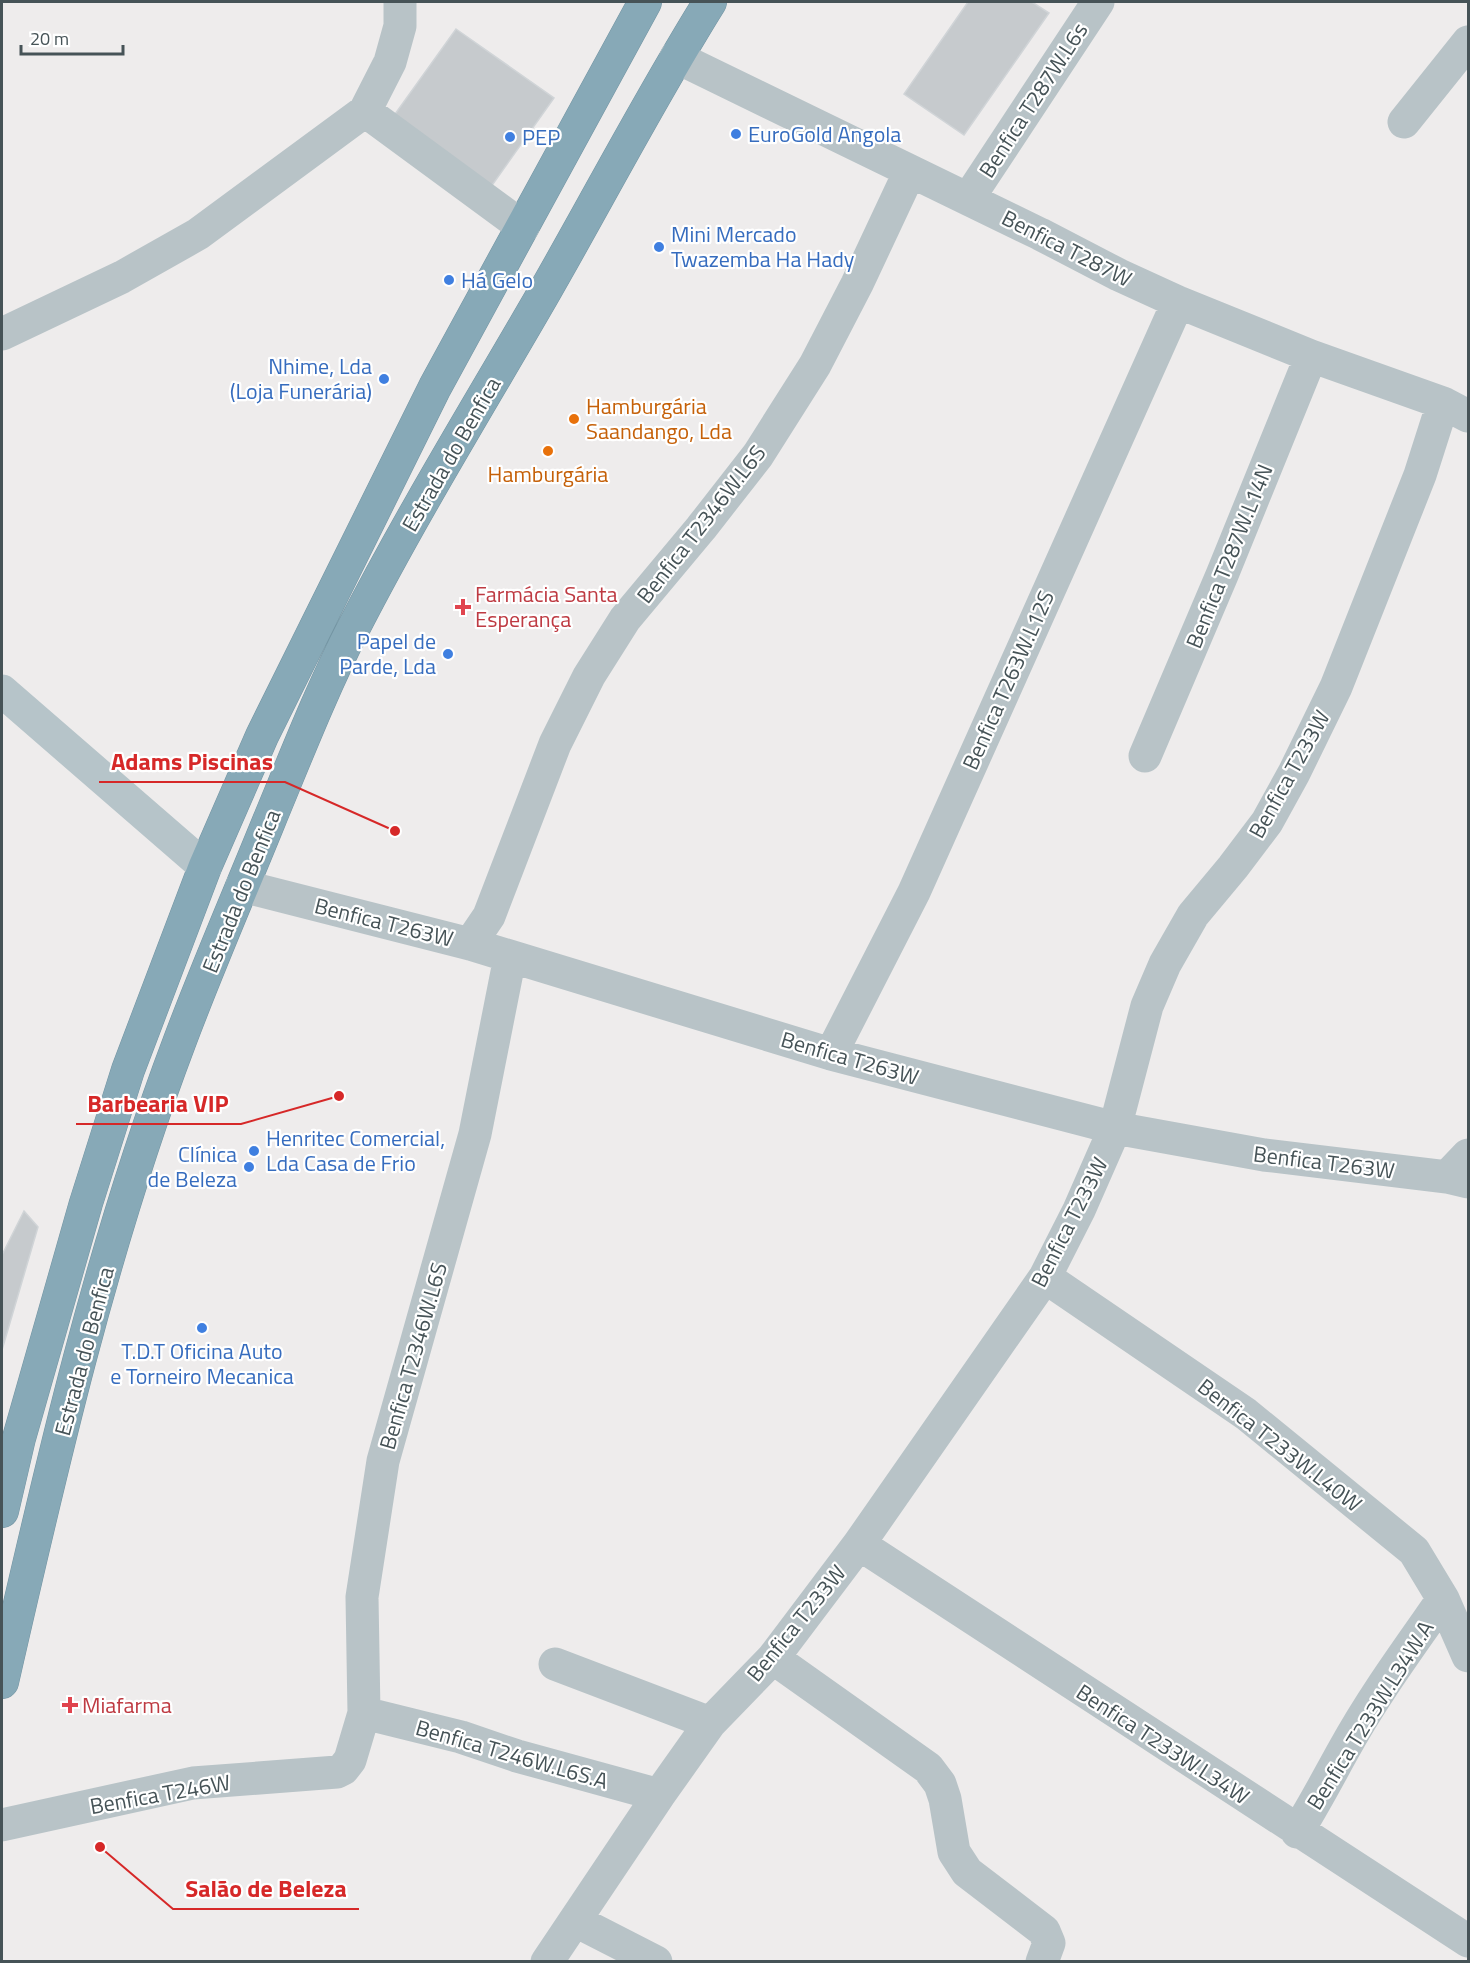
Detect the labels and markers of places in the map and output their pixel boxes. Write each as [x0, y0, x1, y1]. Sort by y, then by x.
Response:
place label: EuroGold Angola [748, 117, 901, 151]
place label: PEP [522, 120, 560, 154]
marker: EuroGold Angola [729, 127, 743, 141]
marker: PEP [503, 130, 517, 144]
place label: Mini Mercado Twazemba Ha Hady [671, 217, 855, 276]
marker: Mini Mercado Twazemba Ha Hady [652, 240, 666, 254]
place label: Há Gelo [461, 263, 533, 297]
marker: Há Gelo [442, 273, 456, 287]
place label: Nhime, Lda (Loja Funerária) [230, 349, 372, 408]
marker: Nhime, Lda (Loja Funerária) [377, 372, 391, 386]
place label: Hamburgária Saandango, Lda [586, 389, 732, 448]
marker: Hamburgária Saandango, Lda [567, 412, 581, 426]
marker: Hamburgária [541, 444, 555, 458]
place label: Hamburgária [488, 457, 608, 491]
place label: Farmácia Santa Esperança [475, 577, 618, 636]
marker: Farmácia Santa Esperança [456, 600, 470, 614]
place label: Papel de Parde, Lda [339, 624, 436, 683]
marker: Papel de Parde, Lda [441, 647, 455, 661]
callout: Adams Piscinas [99, 740, 285, 782]
callout: Barbearia VIP [76, 1082, 241, 1124]
place label: Henritec Comercial, Lda Casa de Frio [266, 1121, 445, 1180]
place label: Clínica de Beleza [148, 1137, 237, 1196]
marker: Henritec Comercial, Lda Casa de Frio [247, 1144, 261, 1158]
marker: Clínica de Beleza [242, 1160, 256, 1174]
marker: T.D.T Oficina Auto e Torneiro Mecanica [195, 1321, 209, 1335]
place label: T.D.T Oficina Auto e Torneiro Mecanica [110, 1334, 294, 1393]
place label: Miafarma [82, 1688, 172, 1722]
marker: Miafarma [63, 1698, 77, 1712]
callout: Salão de Beleza [173, 1867, 359, 1909]

